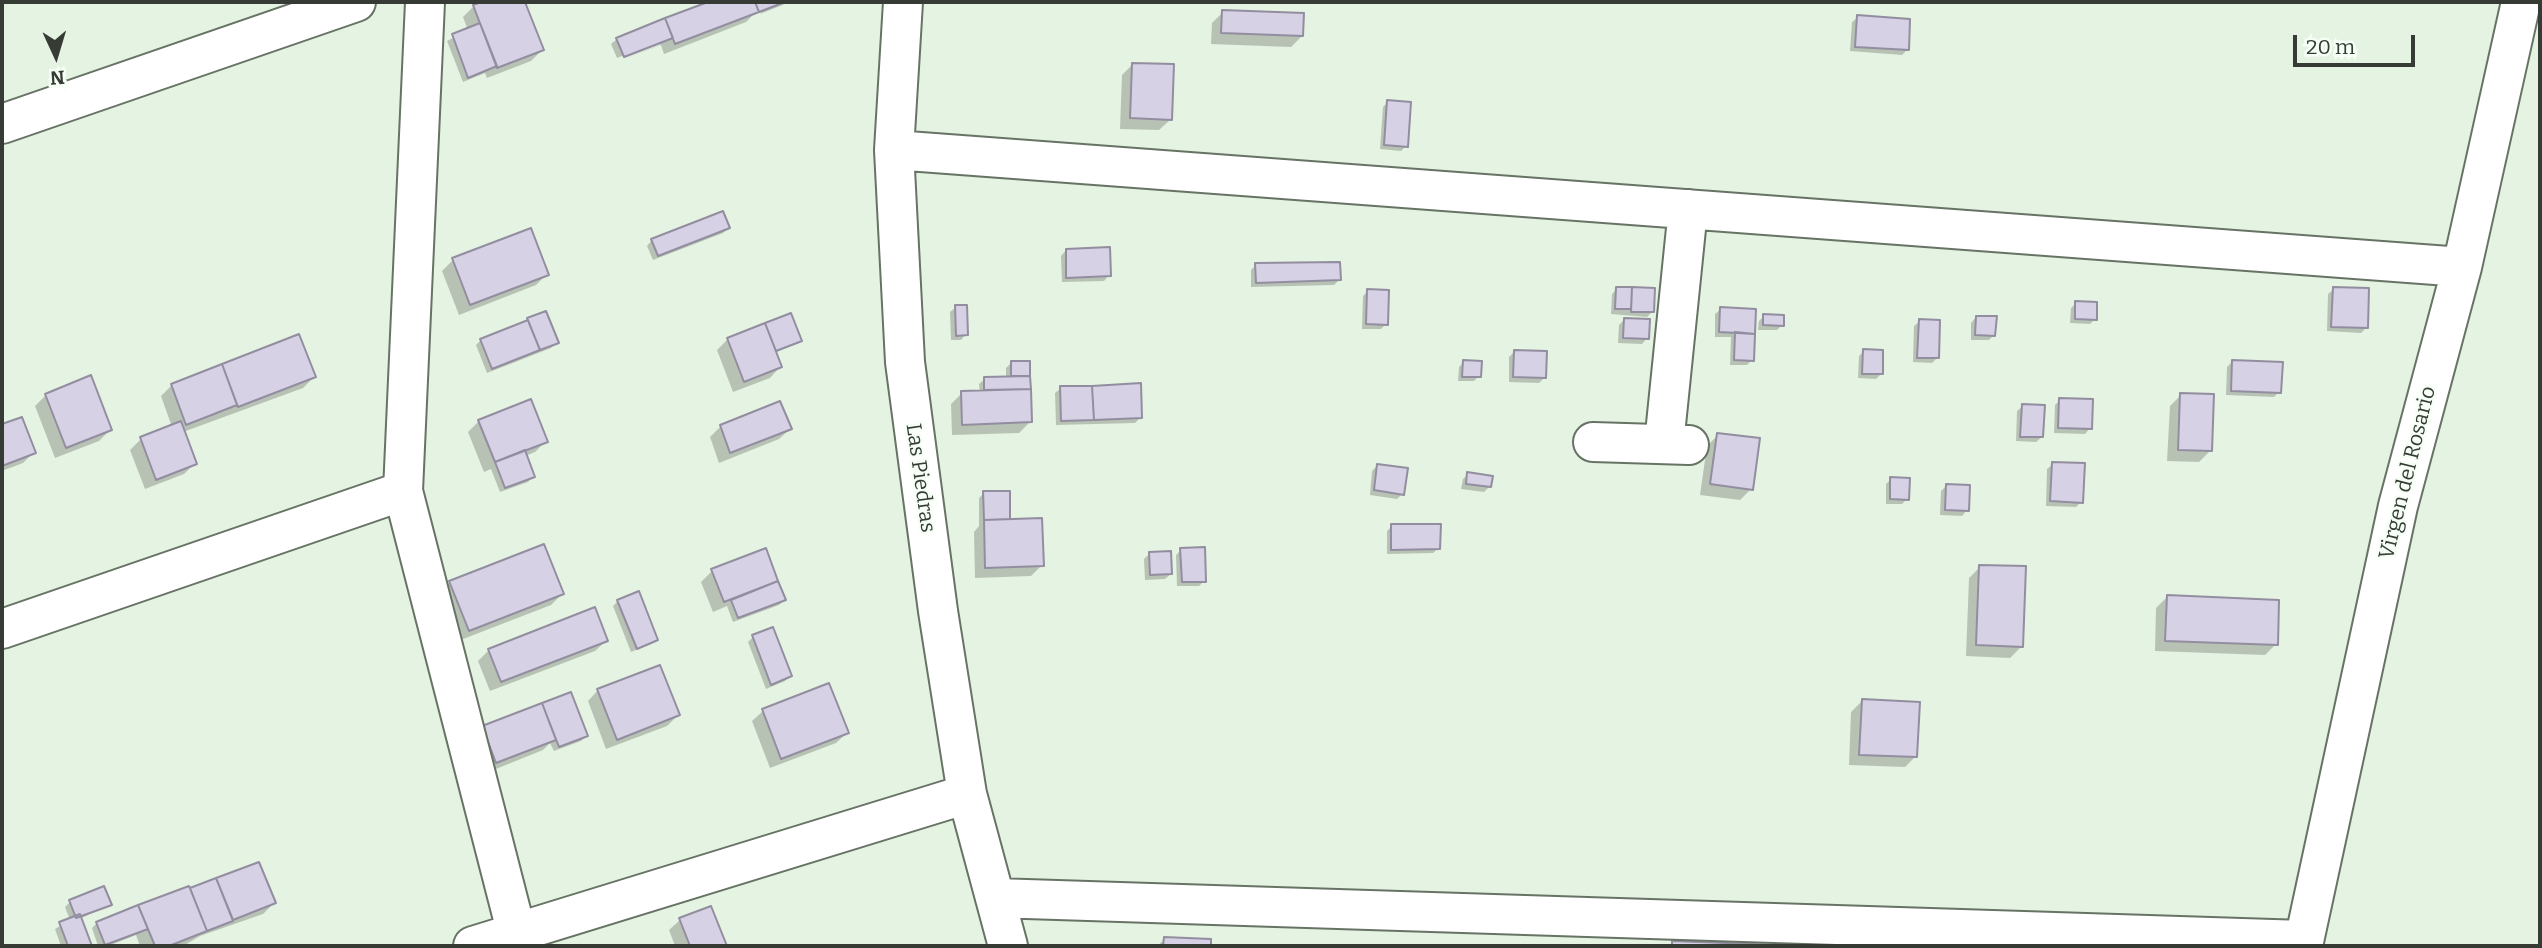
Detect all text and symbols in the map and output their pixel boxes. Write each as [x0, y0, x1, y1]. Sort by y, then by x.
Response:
north arrow [21, 21, 91, 91]
scale bar [2297, 21, 2420, 65]
text: 20 m [2306, 34, 2355, 60]
text: N [49, 65, 66, 89]
street label: Virgen del Rosario [2374, 384, 2442, 562]
street label: Las Piedras [900, 422, 940, 534]

